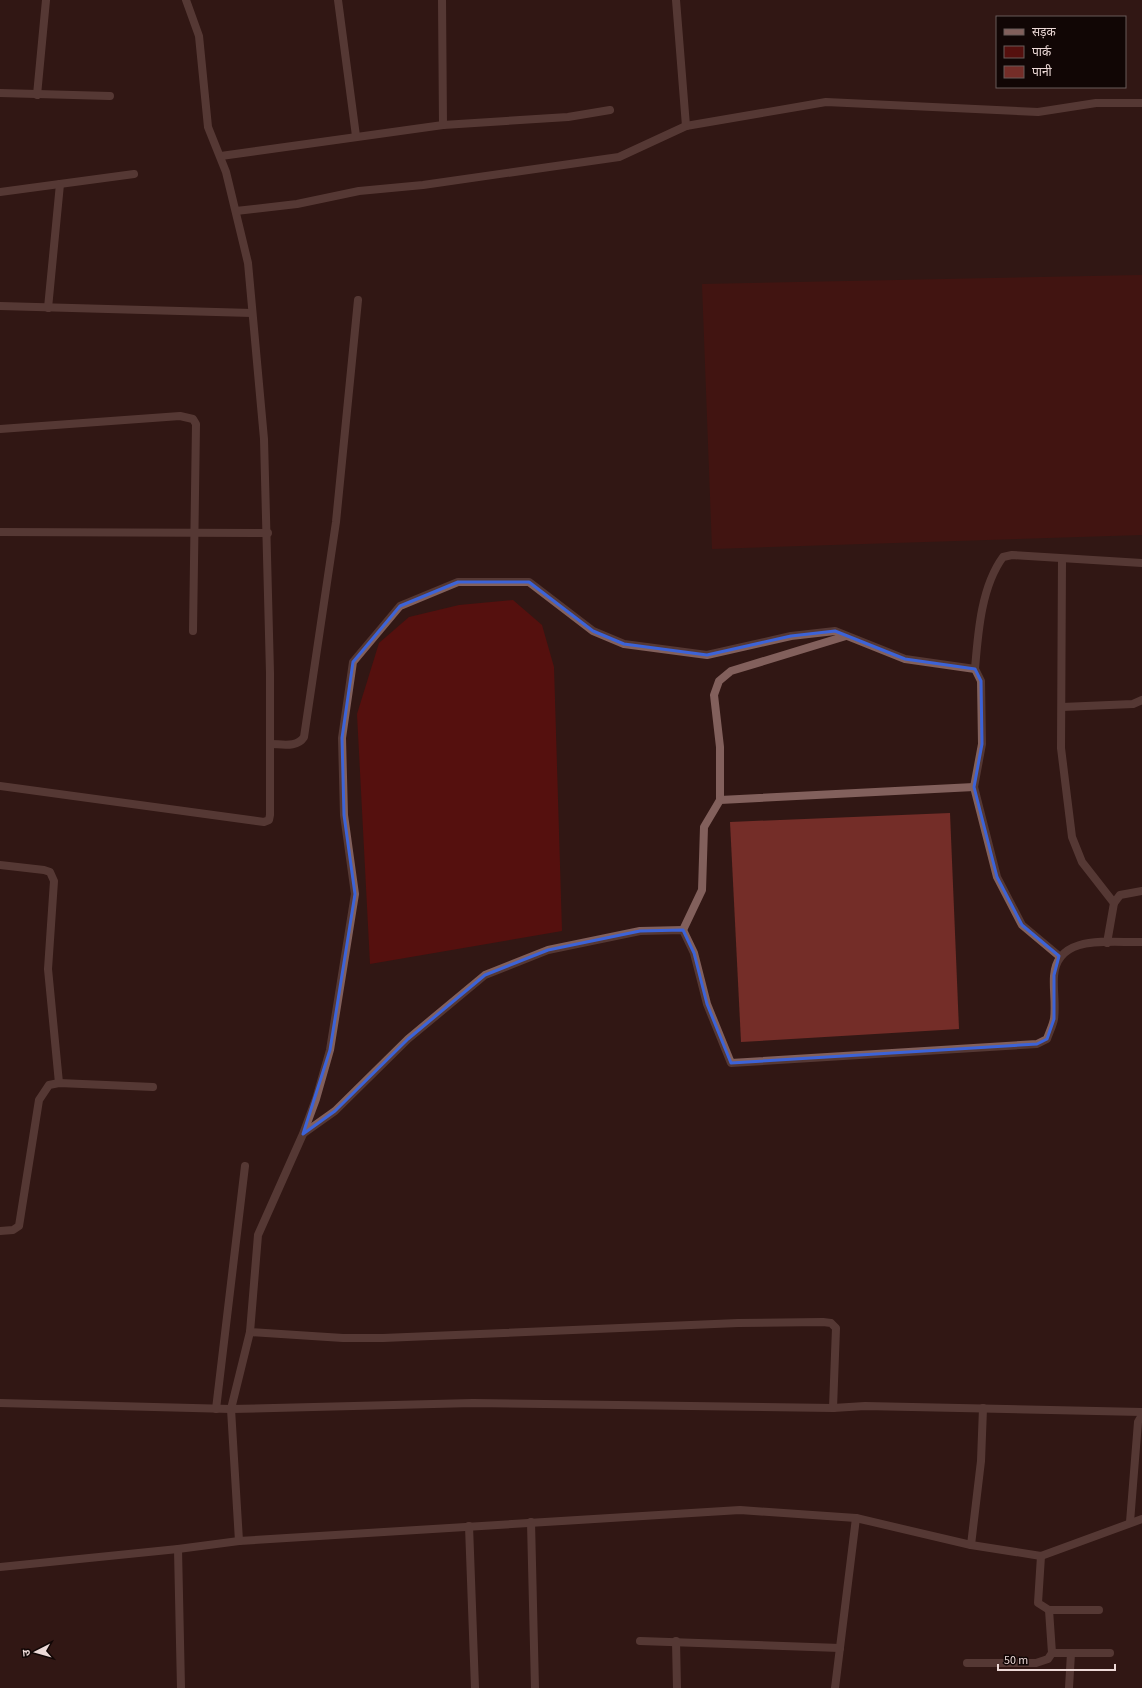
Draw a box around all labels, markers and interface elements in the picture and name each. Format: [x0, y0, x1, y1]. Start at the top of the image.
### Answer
legend [996, 16, 1126, 88]
text: सड़क [1032, 24, 1057, 41]
text: पार्क [1032, 44, 1052, 61]
text: पानी [1032, 64, 1053, 81]
north arrow [16, 1632, 56, 1672]
scale bar [998, 1646, 1115, 1672]
text: उ [19, 1648, 34, 1657]
text: 50 m [1004, 1652, 1028, 1669]

